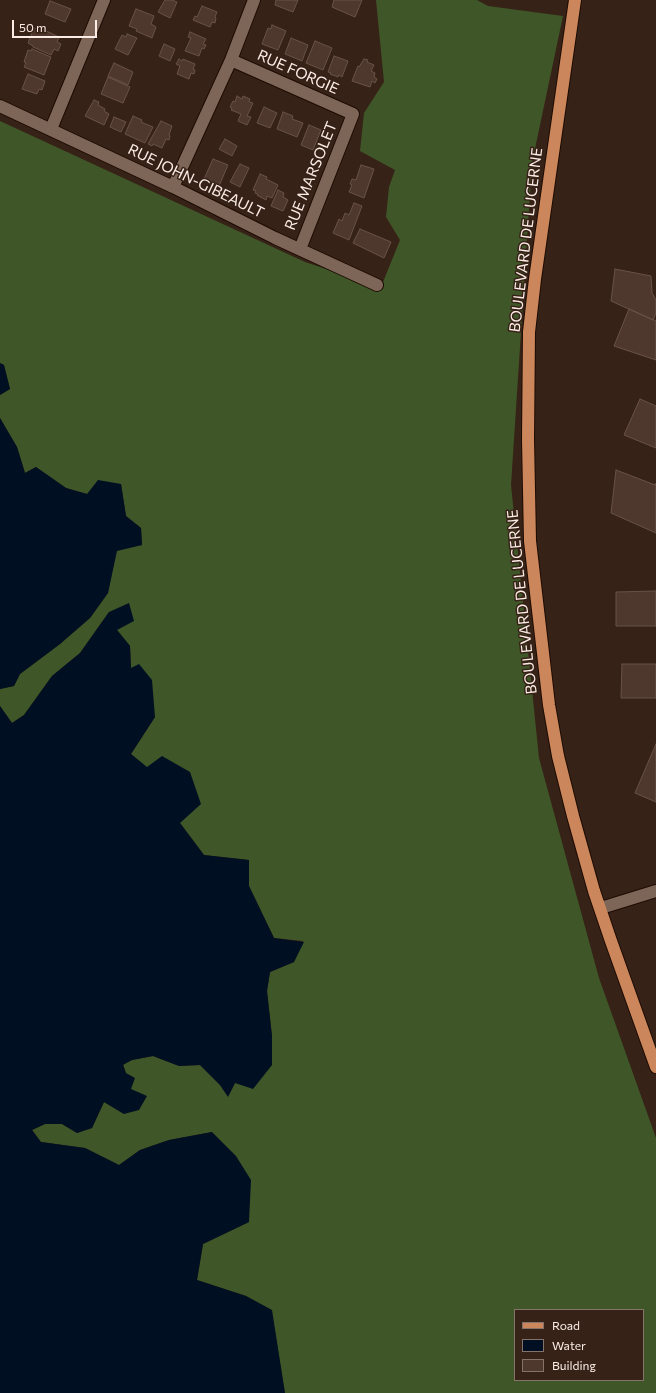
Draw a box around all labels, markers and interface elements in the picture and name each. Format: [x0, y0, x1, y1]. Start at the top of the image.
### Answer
scale bar [14, 12, 99, 38]
text: 50 m [19, 20, 47, 34]
street label: RUE FORGIE [254, 46, 342, 98]
street label: RUE MARSOLET [281, 119, 341, 233]
street label: RUE JOHN-GIBEAULT [125, 140, 267, 222]
street label: BOULEVARD DE LUCERNE [506, 147, 546, 333]
street label: BOULEVARD DE LUCERNE [503, 509, 541, 695]
legend [514, 1309, 644, 1381]
text: Road [552, 1318, 580, 1332]
text: Water [552, 1338, 586, 1352]
text: Building [552, 1358, 596, 1372]

